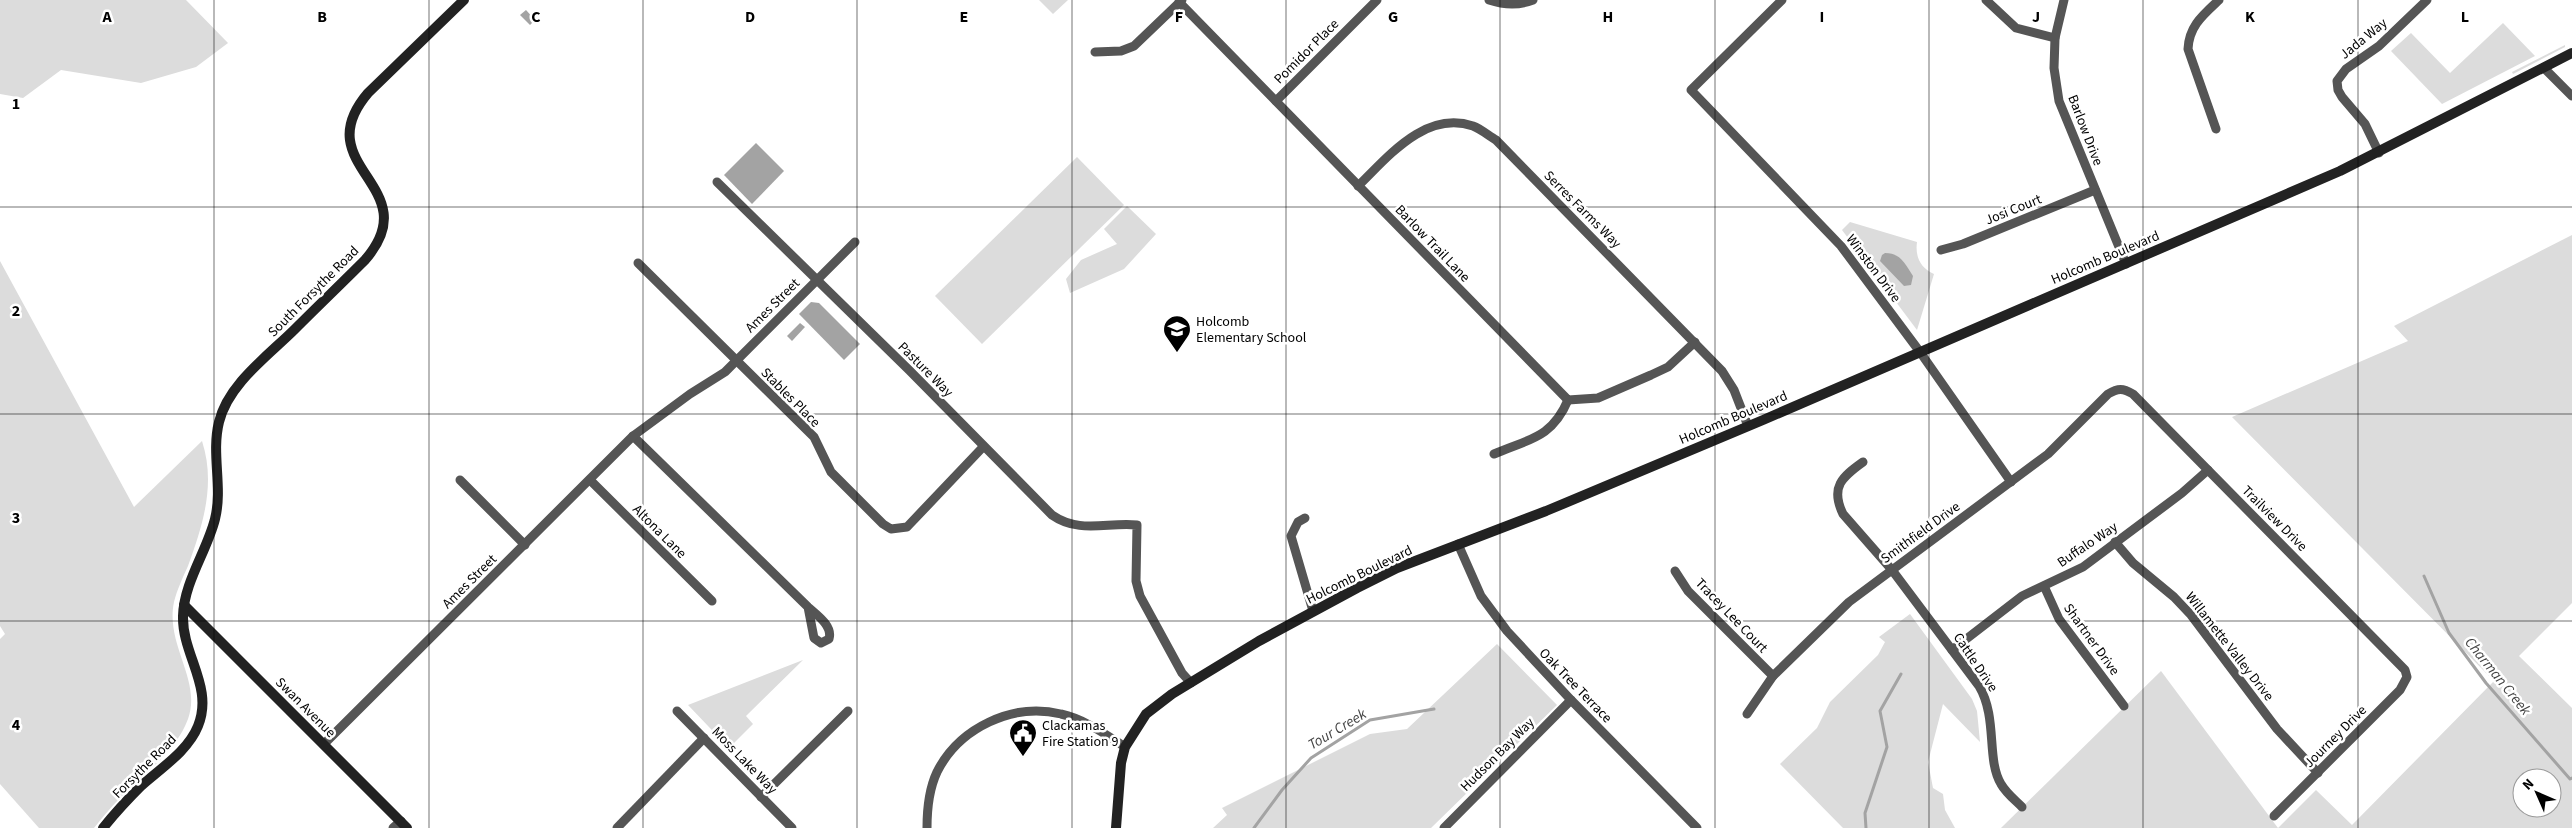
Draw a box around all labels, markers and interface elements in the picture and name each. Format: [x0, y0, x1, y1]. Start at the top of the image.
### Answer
text: A [101, 6, 112, 28]
text: B [317, 6, 327, 28]
text: C [531, 6, 541, 28]
text: D [745, 6, 755, 28]
text: E [960, 6, 968, 28]
text: F [1175, 6, 1183, 28]
text: G [1388, 6, 1398, 28]
text: H [1603, 6, 1613, 28]
text: I [1820, 6, 1824, 28]
text: J [2032, 6, 2040, 28]
text: K [2245, 6, 2255, 28]
text: L [2461, 6, 2469, 28]
street label: Jada Way [2336, 13, 2392, 64]
street label: Pomidor Place [1270, 15, 1344, 89]
street label: Barlow Drive [2062, 92, 2108, 169]
text: 1 [12, 93, 20, 115]
street label: Serres Farms Way [1539, 166, 1626, 253]
street label: Josi Court [1982, 189, 2045, 230]
street label: Barlow Trail Lane [1390, 200, 1475, 287]
street label: Holcomb Boulevard [2048, 226, 2163, 290]
street label: Winston Drive [1841, 230, 1905, 307]
street label: South Forsythe Road [264, 242, 364, 342]
street label: Ames Street [741, 274, 805, 337]
text: 2 [12, 300, 20, 322]
place label: Holcomb Elementary School [1196, 312, 1307, 348]
school or university icon: Holcomb Elementary School [1162, 314, 1192, 353]
street label: Pasture Way [893, 337, 958, 402]
street label: Stables Place [756, 363, 825, 432]
street label: Holcomb Boulevard [1676, 386, 1791, 450]
street label: Trailview Drive [2237, 481, 2312, 556]
street label: Smithfield Drive [1877, 497, 1964, 568]
street label: Altona Lane [628, 500, 691, 563]
text: 3 [12, 507, 20, 529]
street label: Buffalo Way [2053, 517, 2122, 572]
street label: Holcomb Boulevard [1303, 540, 1416, 609]
street label: Ames Street [438, 550, 502, 613]
street label: Tracey Lee Court [1690, 574, 1772, 658]
street label: Willamette Valley Drive [2180, 588, 2278, 705]
street label: Shartner Drive [2058, 600, 2124, 680]
street label: Cattle Drive [1948, 629, 2002, 696]
water label: Charman Creek [2460, 633, 2536, 720]
street label: Oak Tree Terrace [1534, 644, 1616, 728]
street label: Swan Avenue [271, 673, 340, 742]
street label: Journey Drive [2300, 701, 2371, 772]
water label: Tour Creek [1304, 703, 1371, 755]
street label: Hudson Bay Way [1456, 713, 1540, 796]
text: 4 [12, 714, 21, 736]
place label: Clackamas Fire Station 9 [1042, 716, 1118, 752]
public building icon: Clackamas Fire Station 9 [1008, 718, 1038, 757]
street label: Moss Lake Way [707, 722, 782, 799]
street label: Forsythe Road [108, 730, 181, 803]
north arrow [2512, 768, 2562, 818]
text: N [2518, 774, 2539, 795]

